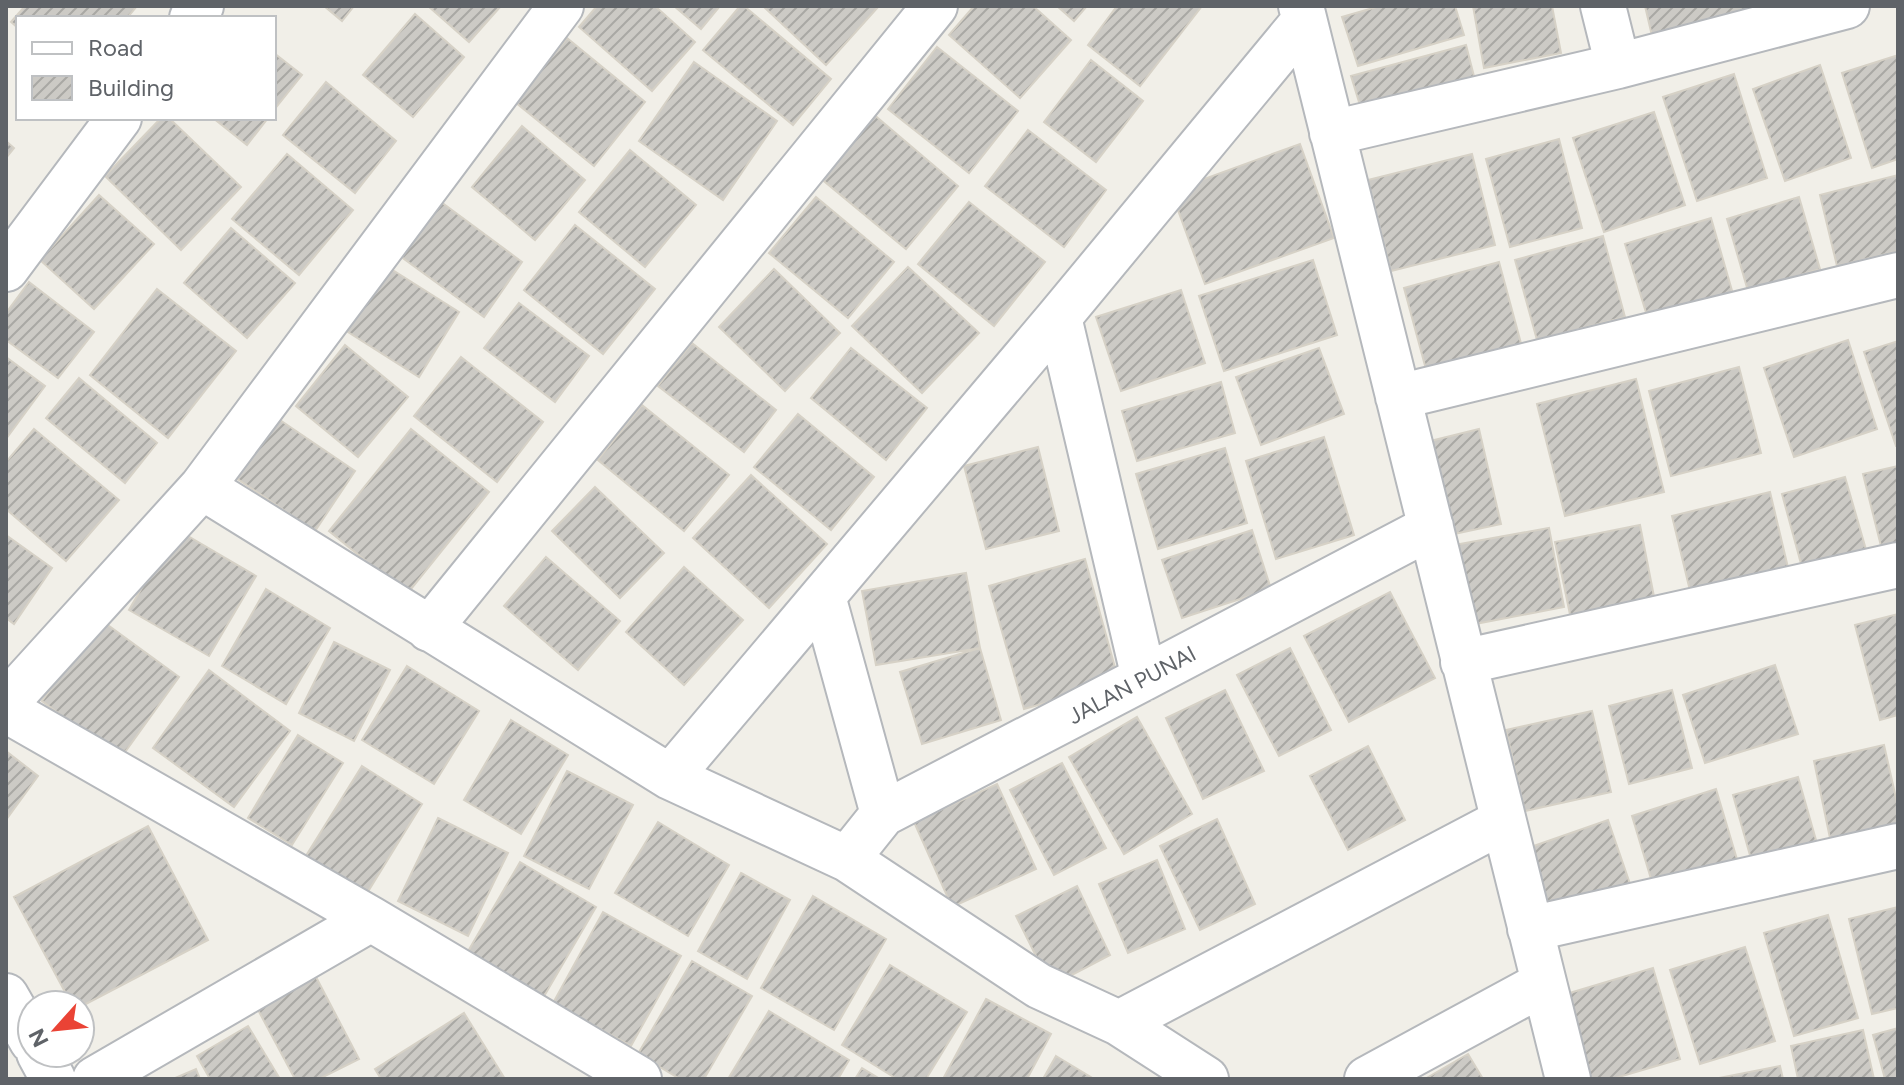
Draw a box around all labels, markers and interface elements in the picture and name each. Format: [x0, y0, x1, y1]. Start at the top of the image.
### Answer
legend [16, 16, 276, 120]
text: Road [88, 33, 143, 62]
text: Building [88, 73, 174, 102]
street label: JALAN PUNAI [1063, 640, 1201, 730]
north arrow [16, 989, 96, 1069]
text: N [23, 1024, 55, 1052]

